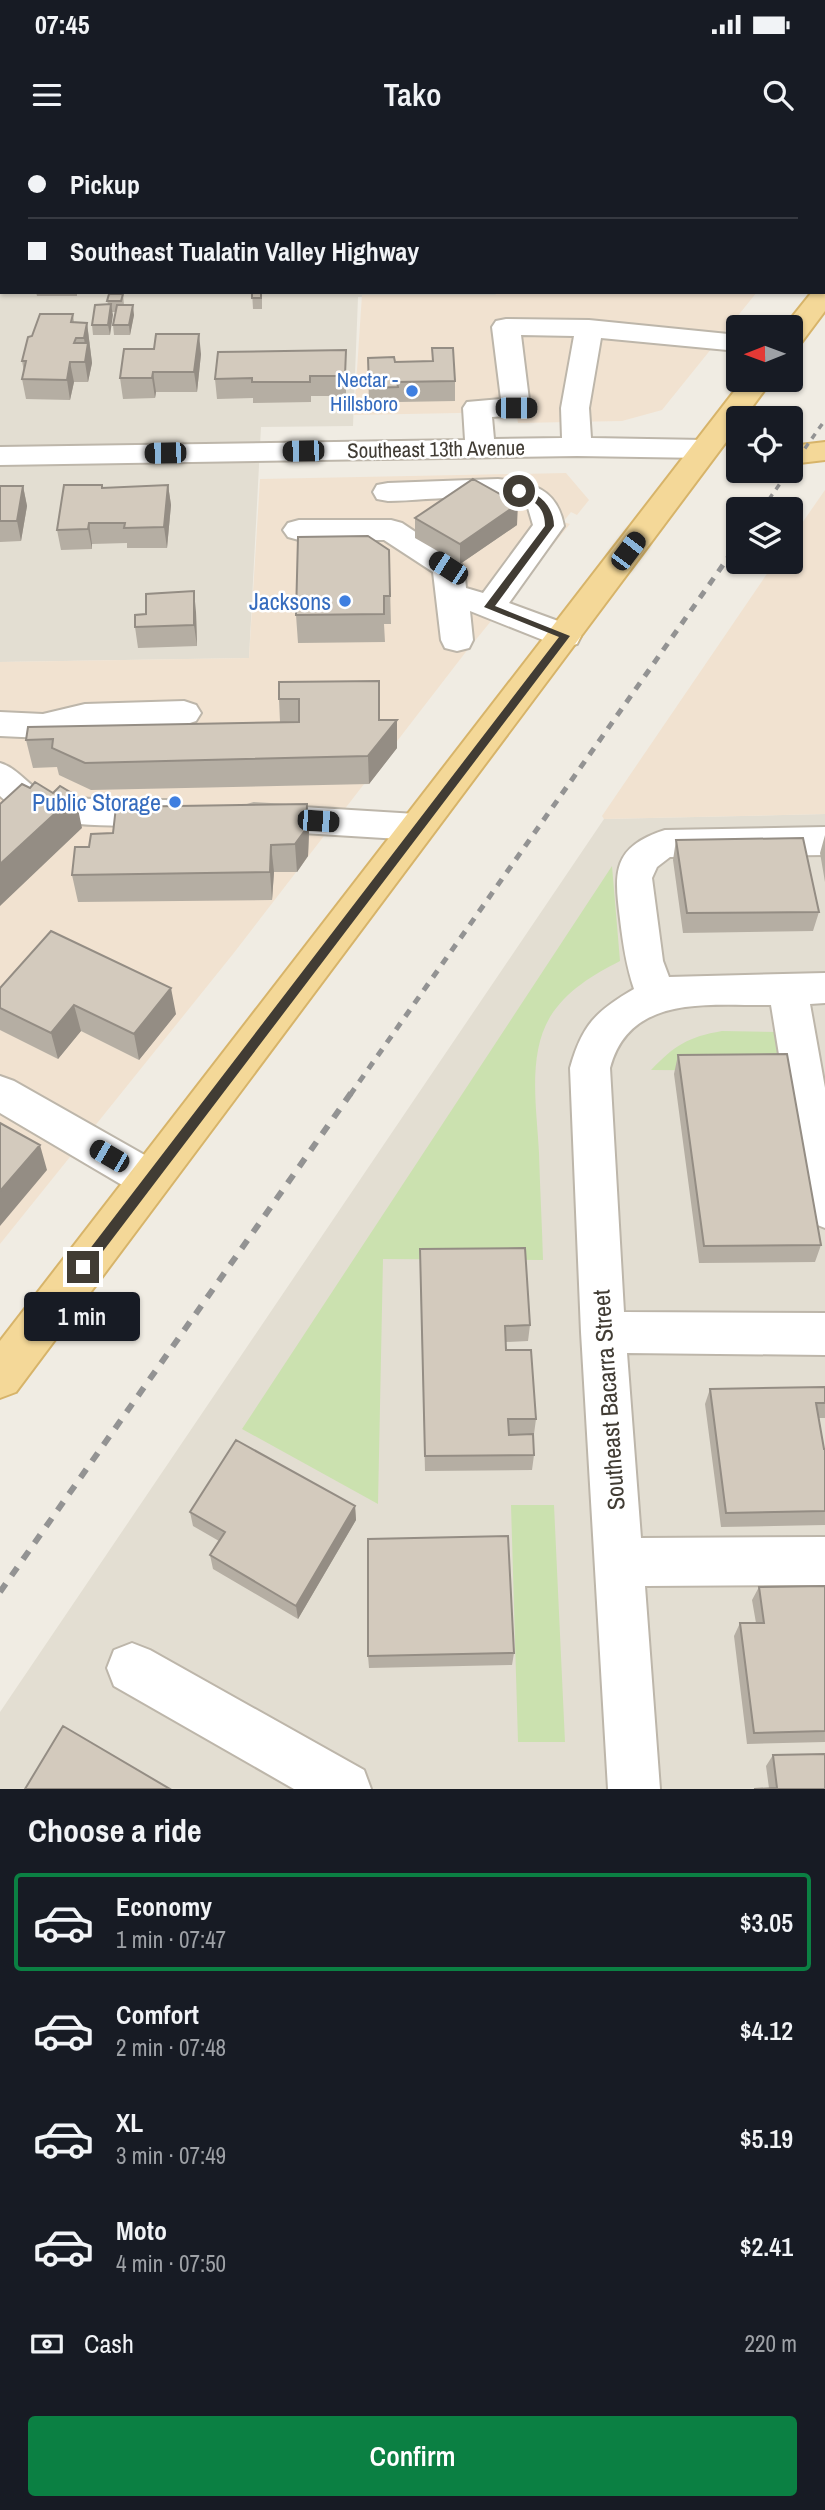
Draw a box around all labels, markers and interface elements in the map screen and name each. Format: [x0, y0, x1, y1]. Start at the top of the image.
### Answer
text: 07:45 [35, 7, 90, 42]
text: Tako [383, 73, 442, 116]
icon: menu [28, 76, 66, 114]
icon: search [759, 76, 797, 114]
text: Pickup [70, 167, 140, 202]
text: Southeast Tualatin Valley Highway [70, 234, 419, 269]
north arrow [726, 315, 803, 392]
map controls [726, 315, 803, 574]
place label: Nectar - Hillsboro [330, 365, 398, 418]
marker: Nectar - Hillsboro [404, 383, 420, 399]
car [496, 398, 538, 419]
button: locate [726, 406, 803, 483]
street label: Southeast 13th Avenue [347, 433, 525, 465]
car [282, 440, 325, 462]
car [144, 442, 187, 464]
route start [503, 475, 535, 507]
button: layers [726, 497, 803, 574]
car [607, 528, 650, 574]
car [425, 548, 472, 588]
place label: Jacksons [249, 585, 331, 617]
marker: Jacksons [337, 593, 353, 609]
place label: Public Storage [32, 786, 161, 818]
marker: Public Storage [167, 794, 183, 810]
car [297, 809, 340, 833]
car [86, 1136, 133, 1176]
route end [67, 1251, 99, 1283]
street label: Southeast Bacarra Street [584, 1288, 632, 1511]
callout: 1 min [25, 1292, 141, 1340]
text: 1 min [58, 1301, 106, 1332]
text: Choose a ride [28, 1809, 202, 1852]
text: Economy [116, 1889, 212, 1924]
icon: car [32, 1891, 95, 1954]
text: $3.05 [740, 1905, 793, 1940]
text: 1 min · 07:47 [116, 1924, 226, 1955]
text: Comfort [116, 1997, 199, 2032]
icon: car [32, 1999, 95, 2062]
text: $4.12 [740, 2013, 793, 2048]
text: 2 min · 07:48 [116, 2032, 226, 2063]
text: XL [116, 2105, 143, 2140]
icon: car [32, 2107, 95, 2170]
text: $5.19 [740, 2121, 793, 2156]
text: 3 min · 07:49 [116, 2140, 226, 2171]
text: Moto [116, 2213, 167, 2248]
icon: car [32, 2215, 95, 2278]
text: $2.41 [740, 2229, 793, 2264]
text: 4 min · 07:50 [116, 2248, 226, 2279]
icon: cash [28, 2325, 66, 2363]
text: Cash [84, 2326, 134, 2361]
text: 220 m [745, 2328, 797, 2359]
button: Confirm [28, 2416, 797, 2496]

